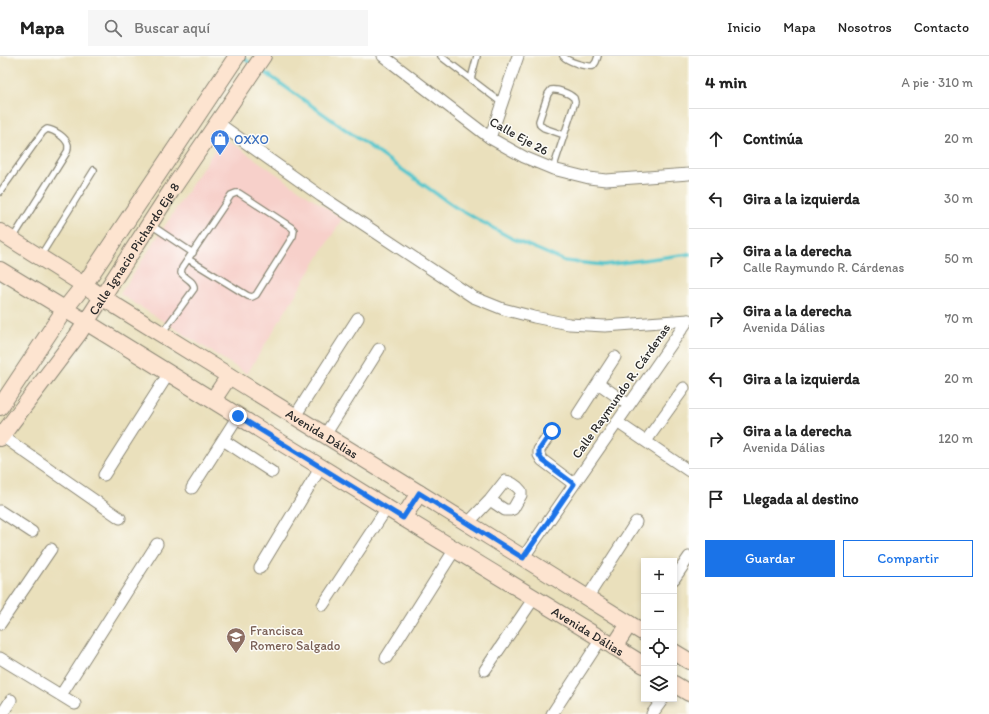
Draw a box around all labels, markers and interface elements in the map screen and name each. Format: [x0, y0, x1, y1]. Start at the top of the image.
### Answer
search box [88, 10, 368, 46]
text: Mapa [20, 16, 64, 39]
icon: search [102, 17, 124, 39]
text: Buscar aquí [134, 19, 210, 37]
text: Inicio [727, 19, 761, 36]
text: Mapa [783, 19, 816, 36]
text: Nosotros [838, 19, 892, 36]
text: Contacto [914, 19, 969, 36]
text: 4 min [705, 72, 747, 92]
text: A pie · 310 m [901, 75, 973, 90]
street label: Calle Eje 26 [487, 114, 551, 158]
shop icon: OXXO [209, 128, 231, 156]
icon: ahead [705, 128, 727, 150]
text: Continúa [743, 130, 803, 148]
text: 20 m [944, 131, 973, 146]
place label: OXXO [234, 132, 269, 147]
street label: Calle Ignacio Pichardo Eje 8 [85, 179, 182, 318]
icon: left [705, 188, 727, 210]
text: Gira a la izquierda [743, 190, 860, 208]
text: 30 m [944, 191, 973, 206]
text: Gira a la derecha [743, 242, 852, 260]
icon: right [705, 248, 727, 270]
text: 50 m [944, 251, 973, 266]
text: Calle Raymundo R. Cárdenas [743, 260, 904, 275]
text: Gira a la derecha [743, 302, 852, 320]
icon: right [705, 308, 727, 330]
text: 70 m [945, 311, 973, 326]
text: Avenida Dálias [743, 320, 825, 335]
street label: Calle Raymundo R. Cárdenas [569, 321, 673, 461]
icon: left [705, 368, 727, 390]
text: Gira a la izquierda [743, 370, 860, 388]
text: 20 m [944, 371, 973, 386]
street label: Avenida Dálias [283, 405, 361, 461]
route end [229, 407, 247, 425]
route start [543, 422, 561, 440]
text: Gira a la derecha [743, 422, 852, 440]
icon: right [705, 428, 727, 450]
text: 120 m [938, 431, 973, 446]
text: Avenida Dálias [743, 440, 825, 455]
icon: arrive [705, 488, 727, 510]
text: Llegada al destino [743, 490, 859, 508]
button: Guardar [705, 540, 835, 577]
button: Compartir [843, 540, 973, 577]
map controls [641, 558, 677, 702]
button: + [641, 558, 677, 594]
button: − [641, 594, 677, 630]
street label: Avenida Dálias [549, 603, 627, 659]
place label: Francisca Romero Salgado [250, 623, 341, 653]
school or university icon: Francisca Romero Salgado [225, 626, 247, 654]
button: locate [641, 630, 677, 666]
button: layers [641, 666, 677, 702]

